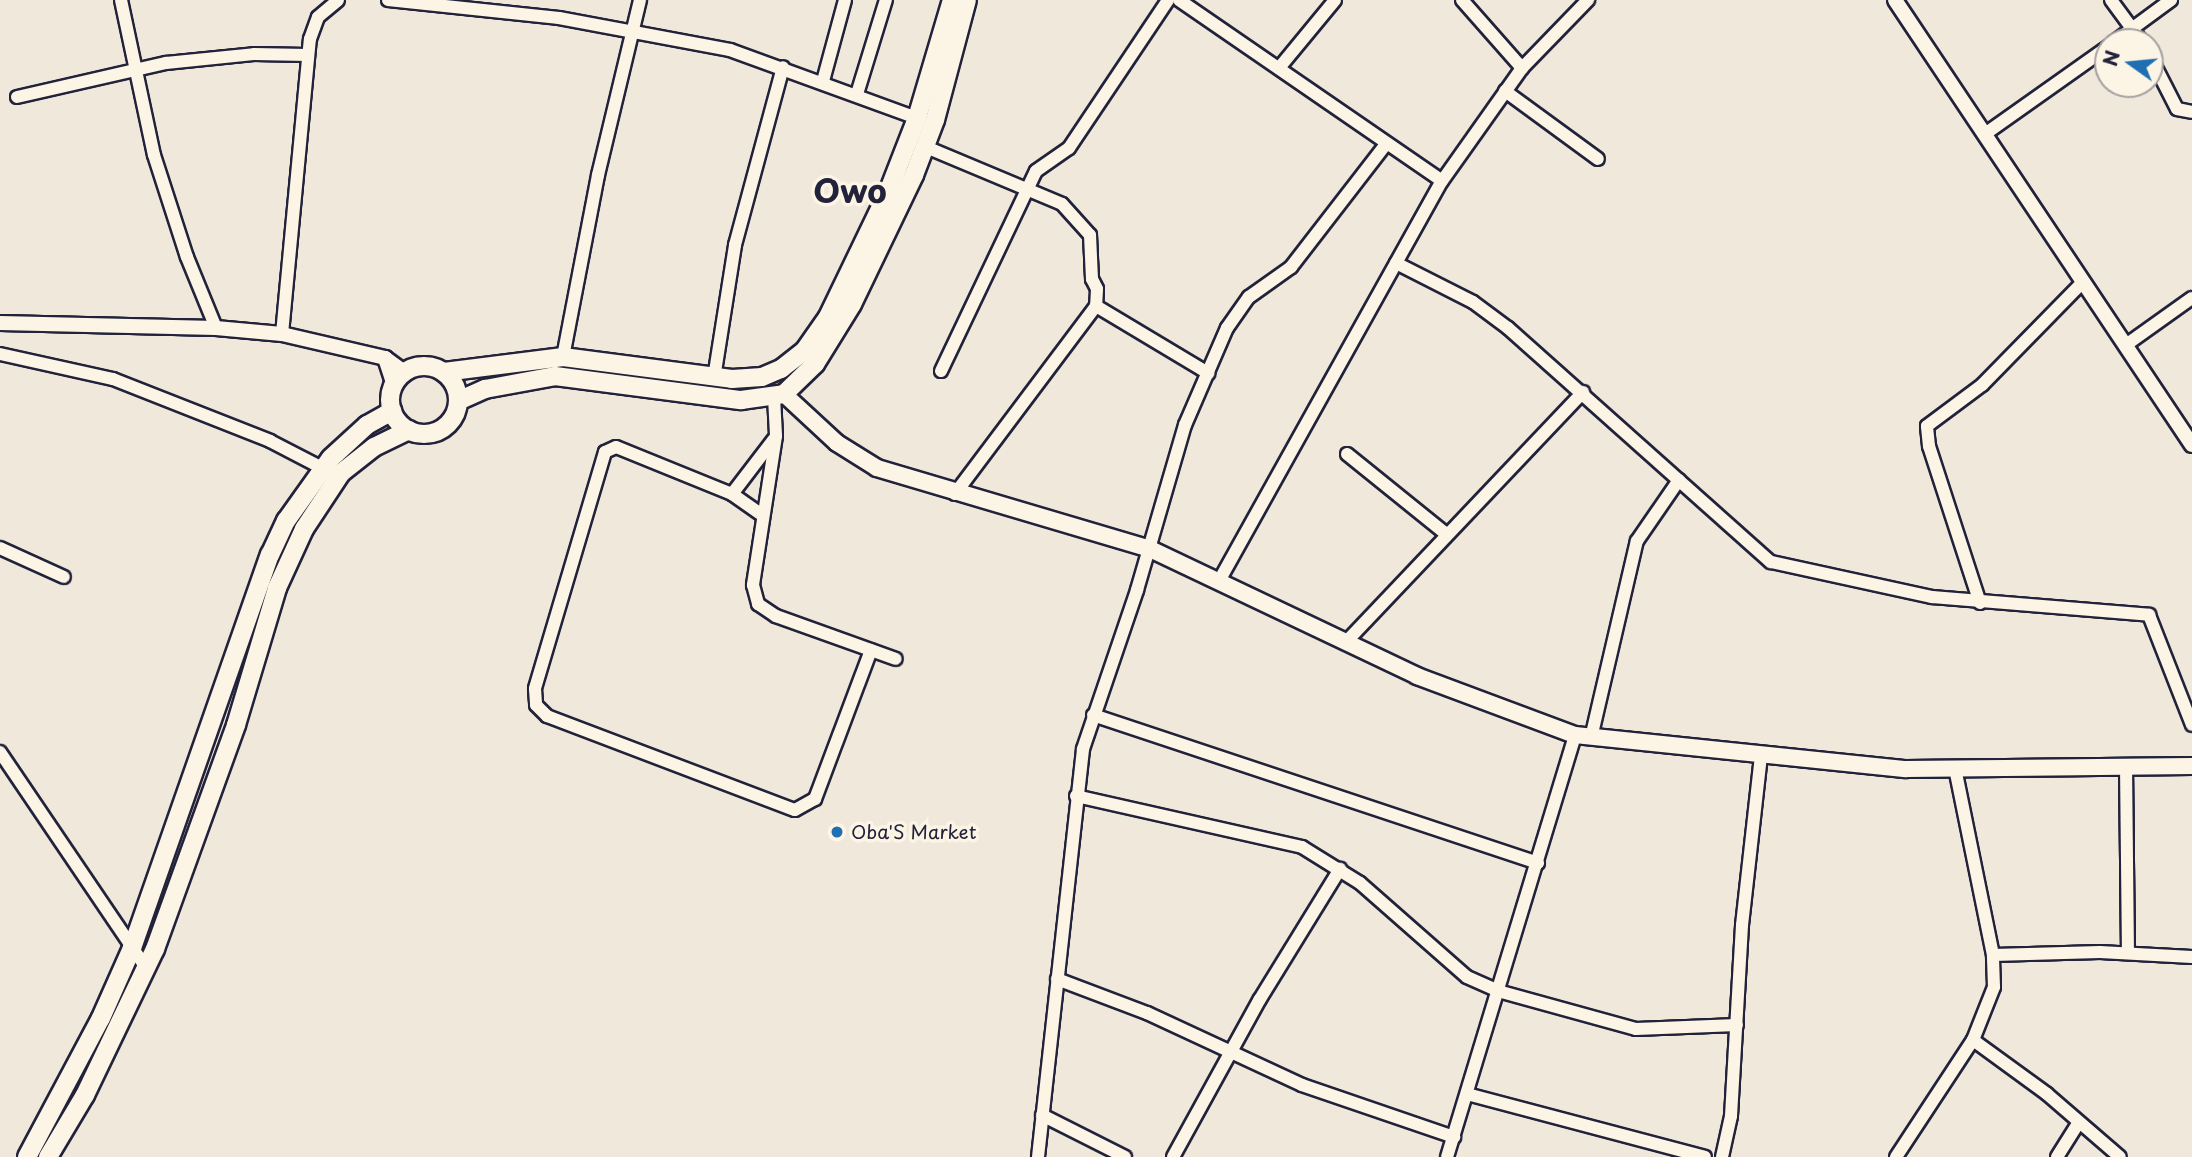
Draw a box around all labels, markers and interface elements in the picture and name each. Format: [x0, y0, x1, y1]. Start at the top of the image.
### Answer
north arrow [2094, 28, 2164, 98]
text: N [2095, 47, 2126, 69]
district label: Owo [813, 170, 887, 210]
place label: Oba'S Market [851, 821, 978, 843]
marker: Oba'S Market [829, 824, 845, 840]

